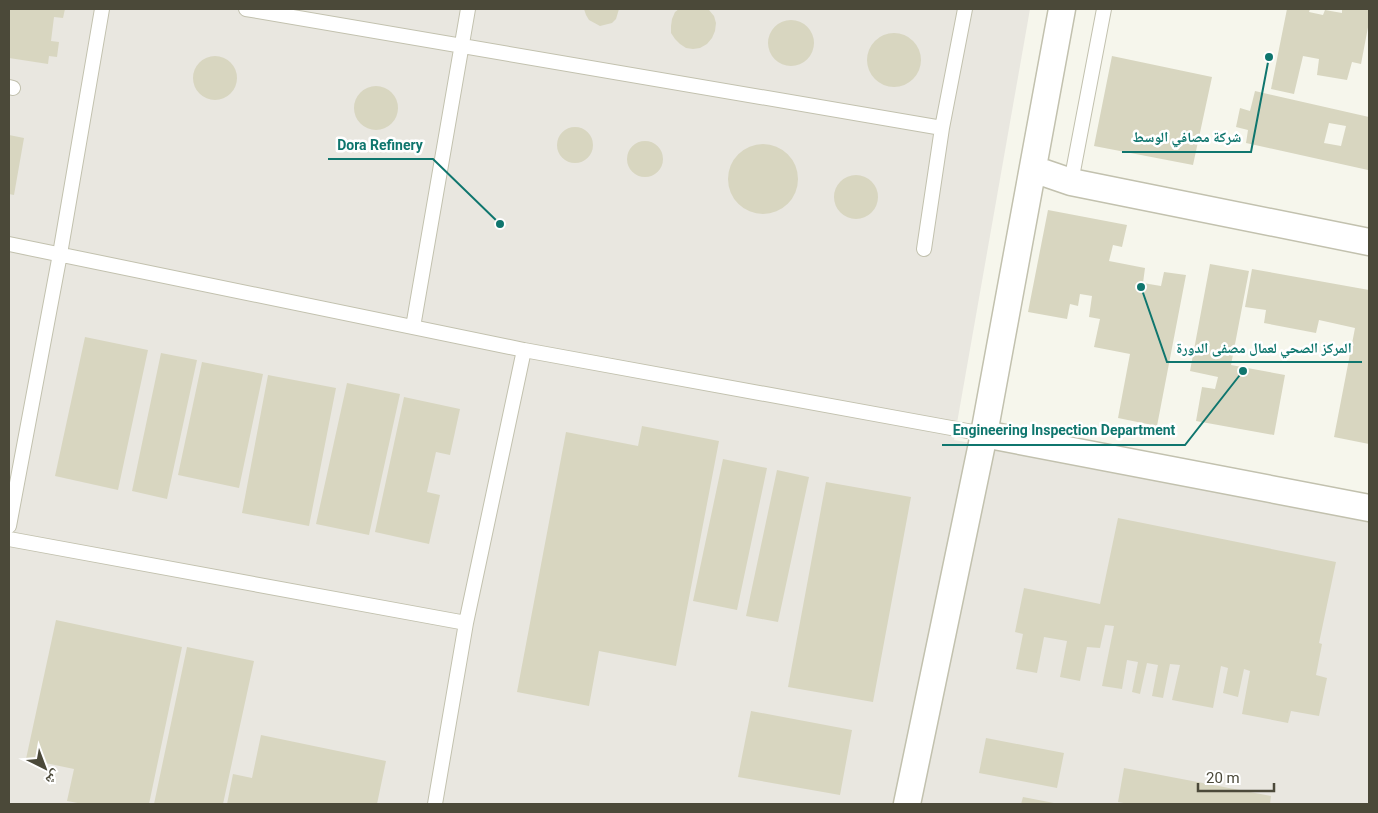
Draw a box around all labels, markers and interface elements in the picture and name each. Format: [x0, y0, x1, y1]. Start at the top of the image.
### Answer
callout: شركة مصافي الوسط [1122, 123, 1251, 152]
text: شركة مصافي الوسط [1133, 129, 1241, 148]
callout: Dora Refinery [328, 130, 433, 159]
text: Dora Refinery [337, 137, 424, 153]
callout: المركز الصحي لعمال مصفى الدورة [1167, 333, 1362, 362]
text: المركز الصحي لعمال مصفى الدورة [1176, 340, 1352, 359]
callout: Engineering Inspection Department [942, 416, 1185, 445]
text: Engineering Inspection Department [953, 422, 1176, 438]
north arrow [20, 743, 70, 793]
scale bar [1198, 760, 1274, 792]
text: ش [42, 766, 65, 789]
text: 20 m [1206, 769, 1240, 787]

